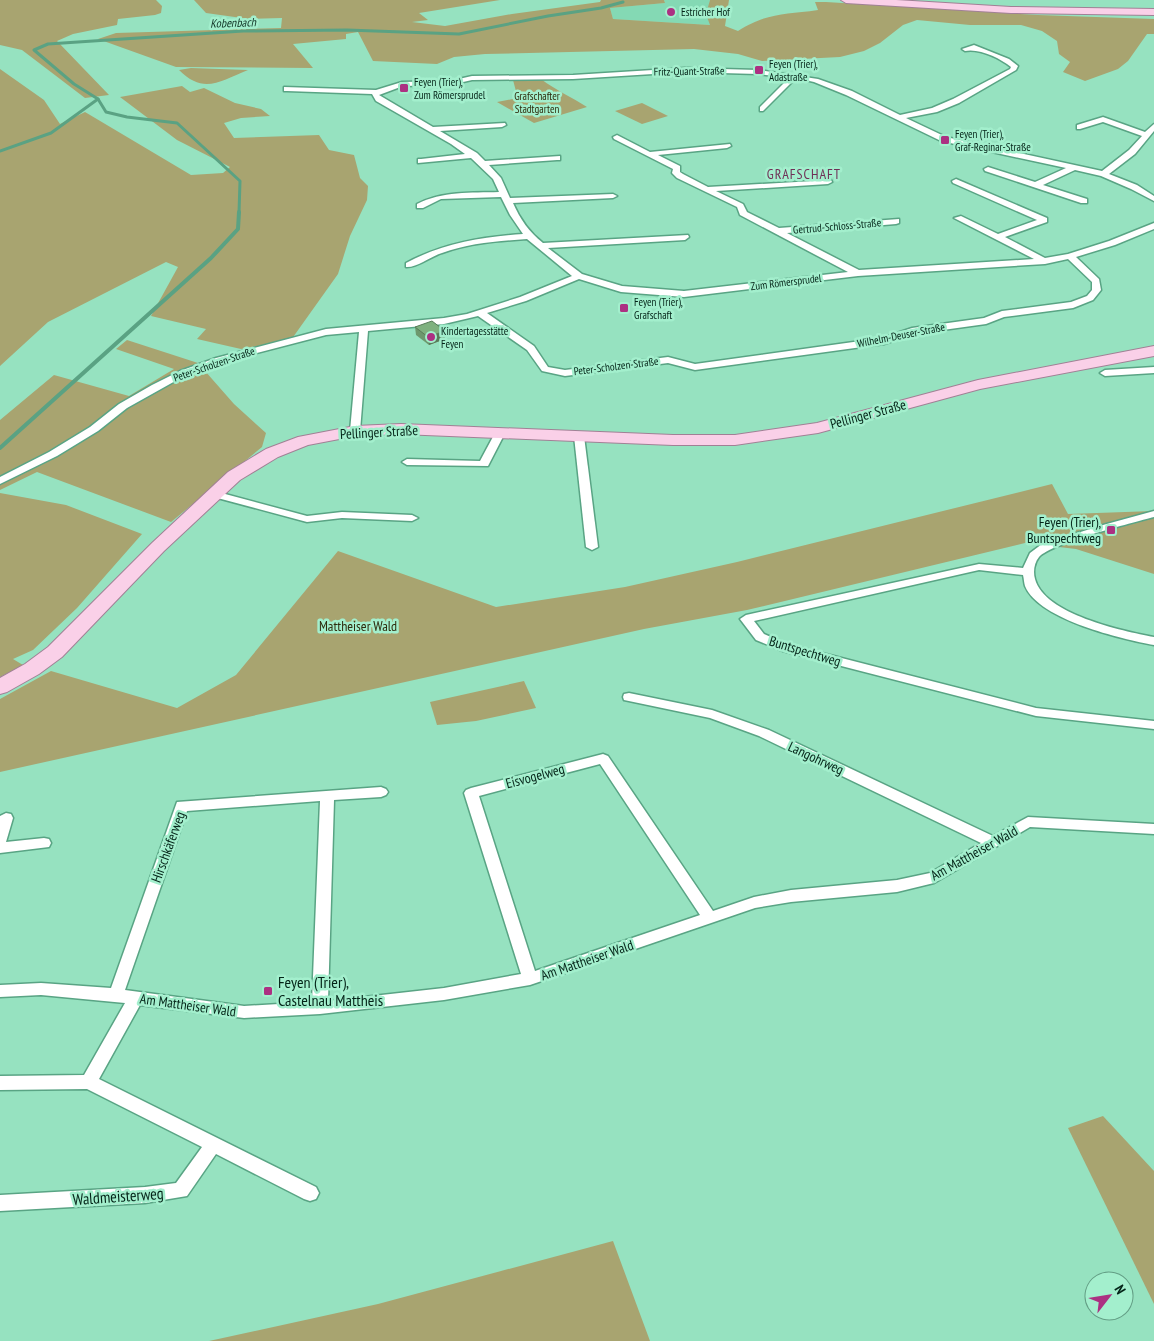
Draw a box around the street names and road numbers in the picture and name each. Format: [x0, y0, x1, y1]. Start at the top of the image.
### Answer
street label: Fritz-Quant-Straße [653, 63, 725, 79]
street label: Gertrud-Schloss-Straße [792, 215, 882, 237]
street label: Zum Römersprudel [750, 271, 823, 293]
street label: Wilhelm-Deuser-Straße [856, 320, 947, 350]
street label: Peter-Scholzen-Straße [171, 343, 257, 384]
street label: Peter-Scholzen-Straße [573, 354, 660, 378]
street label: Pellinger Straße [828, 395, 908, 433]
street label: Pellinger Straße [340, 421, 419, 443]
street label: Buntspechtweg [767, 632, 843, 670]
street label: Langohrweg [785, 737, 847, 779]
street label: Eisvogelweg [504, 760, 566, 792]
street label: Hirschkäferweg [147, 809, 189, 885]
street label: Am Mattheiser Wald [927, 822, 1021, 884]
street label: Am Mattheiser Wald [538, 936, 636, 984]
street label: Am Mattheiser Wald [139, 989, 237, 1021]
street label: Waldmeisterweg [72, 1183, 164, 1209]

